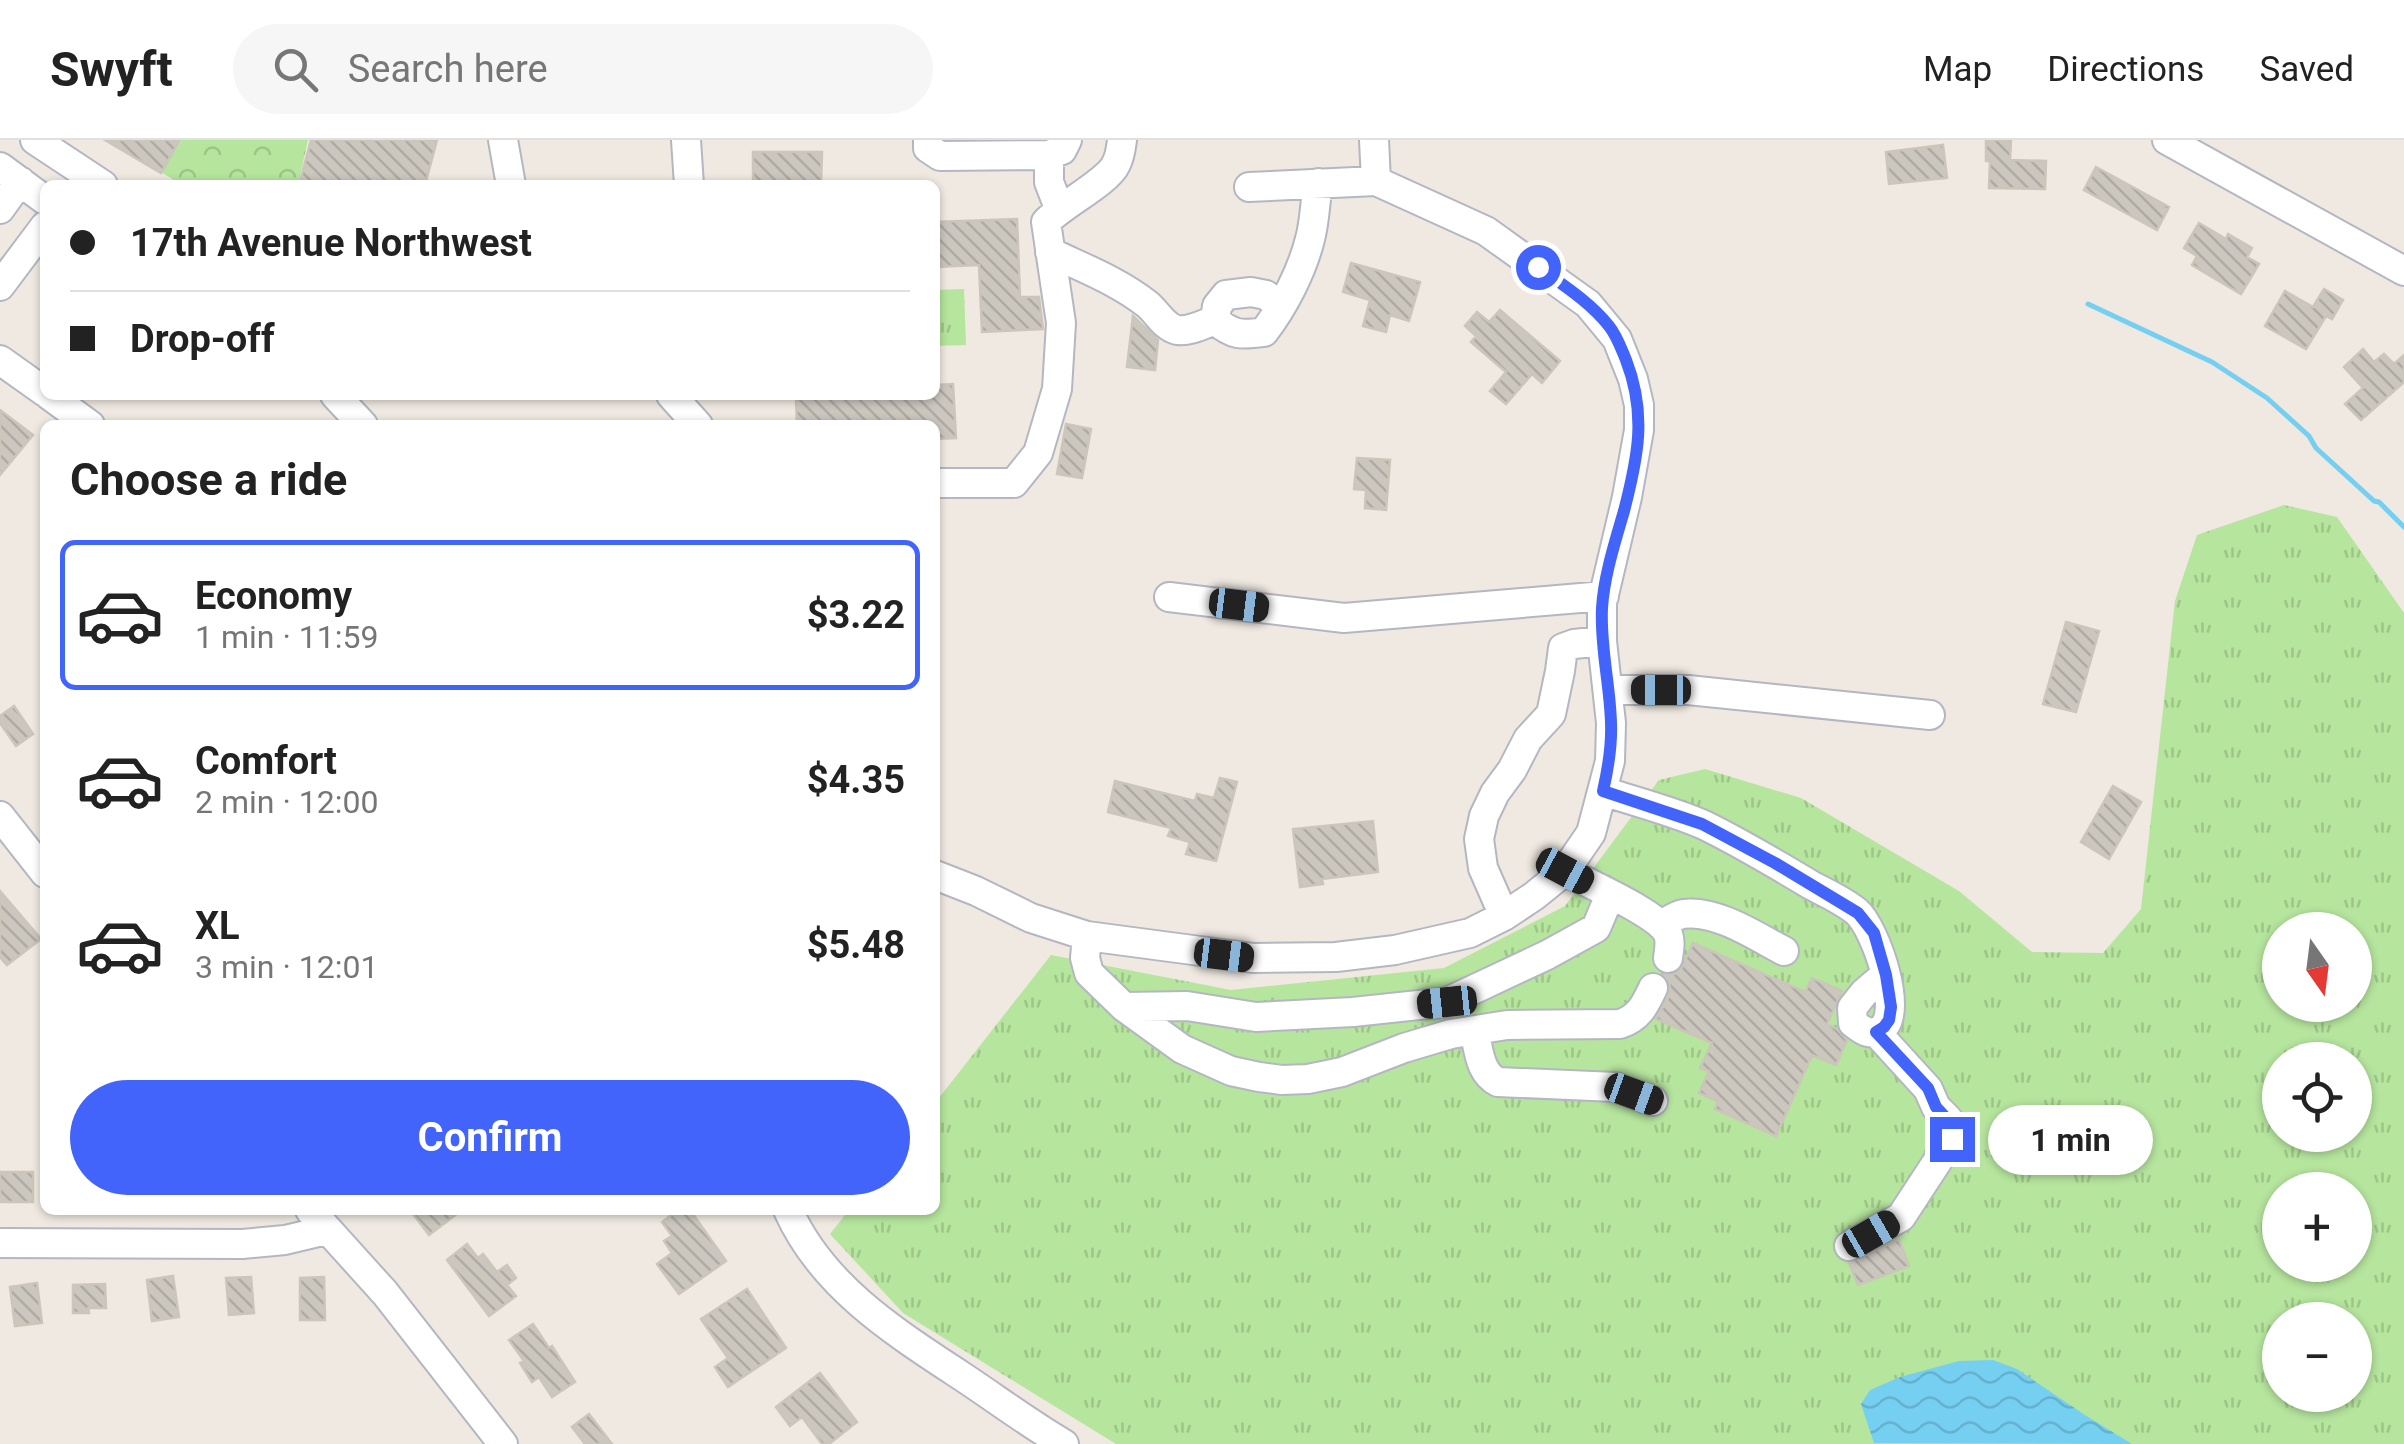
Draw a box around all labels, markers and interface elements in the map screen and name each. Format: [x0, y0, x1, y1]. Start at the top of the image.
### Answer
search box [233, 24, 933, 114]
text: Swyft [50, 41, 173, 98]
icon: search [268, 42, 323, 97]
text: Search here [348, 47, 548, 91]
text: Map [1923, 49, 1992, 90]
text: Directions [2047, 49, 2204, 90]
text: Saved [2259, 49, 2354, 90]
text: 17th Avenue Northwest [130, 221, 532, 265]
route start [1516, 245, 1561, 290]
text: Drop-off [130, 317, 275, 361]
text: Choose a ride [70, 453, 347, 506]
icon: car [75, 570, 165, 660]
text: Economy [195, 574, 352, 618]
car [1207, 586, 1271, 624]
text: $3.22 [807, 593, 905, 637]
text: 1 min · 11:59 [195, 618, 378, 656]
car [1631, 675, 1691, 705]
icon: car [75, 735, 165, 825]
text: Comfort [195, 739, 337, 783]
text: $4.35 [807, 758, 905, 802]
text: 2 min · 12:00 [195, 783, 378, 821]
car [1531, 844, 1599, 898]
icon: car [75, 900, 165, 990]
text: XL [195, 904, 240, 948]
north arrow [2262, 912, 2372, 1022]
map controls [2262, 912, 2372, 1412]
text: $5.48 [807, 923, 905, 967]
car [1192, 936, 1256, 974]
text: 3 min · 12:01 [195, 948, 378, 986]
car [1416, 984, 1478, 1020]
button: locate [2262, 1042, 2372, 1152]
car [1601, 1070, 1667, 1118]
button: Confirm [70, 1080, 910, 1195]
callout: 1 min [1987, 1104, 2152, 1174]
route end [1930, 1117, 1975, 1162]
text: 1 min [2030, 1121, 2111, 1159]
button: + [2262, 1172, 2372, 1282]
car [1838, 1206, 1904, 1262]
button: − [2262, 1302, 2372, 1412]

